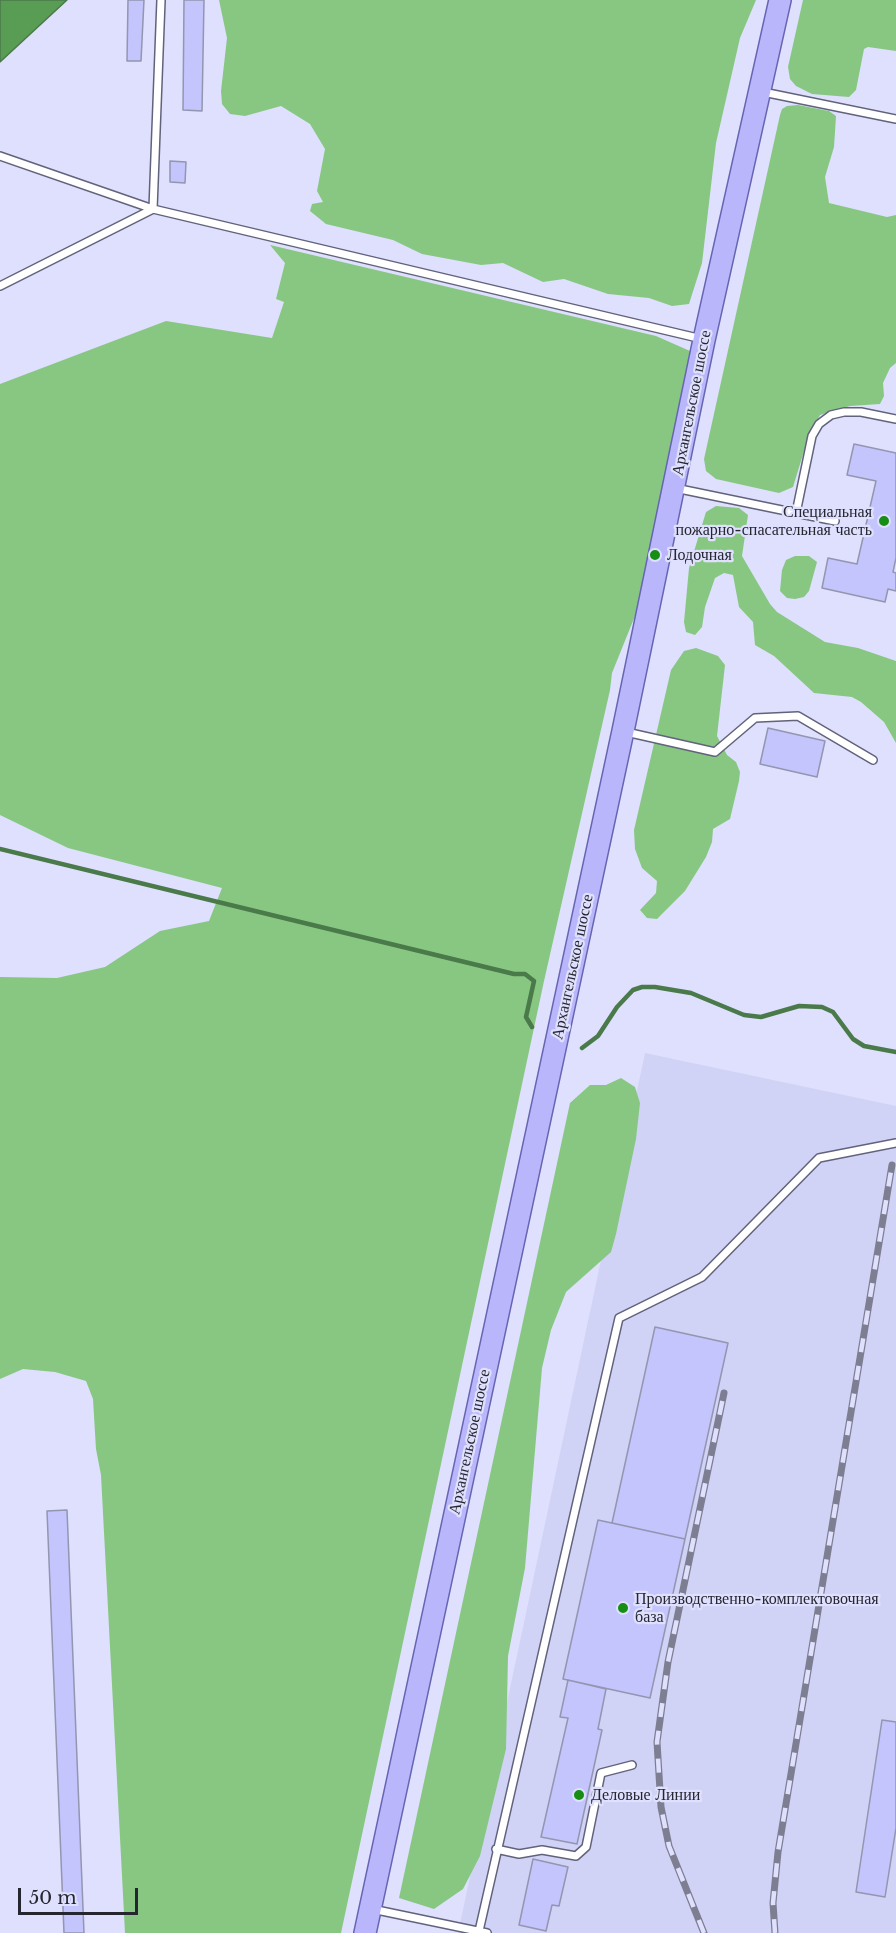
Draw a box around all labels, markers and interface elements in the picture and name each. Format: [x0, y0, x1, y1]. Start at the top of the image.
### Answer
street label: Архангельское шоссе [668, 329, 716, 477]
place label: Специальная пожарно-спасательная часть [675, 502, 872, 540]
marker: Специальная пожарно-спасательная часть [877, 514, 891, 528]
place label: Лодочная [667, 545, 732, 565]
marker: Лодочная [648, 548, 662, 562]
street label: Архангельское шоссе [548, 893, 598, 1041]
street label: Архангельское шоссе [445, 1368, 495, 1516]
place label: Производственно-комплектовочная база [635, 1589, 879, 1627]
marker: Производственно-комплектовочная база [616, 1601, 630, 1615]
place label: Деловые Линии [591, 1785, 700, 1805]
marker: Деловые Линии [572, 1788, 586, 1802]
scale bar [21, 1876, 141, 1914]
text: 50 m [29, 1887, 77, 1909]

